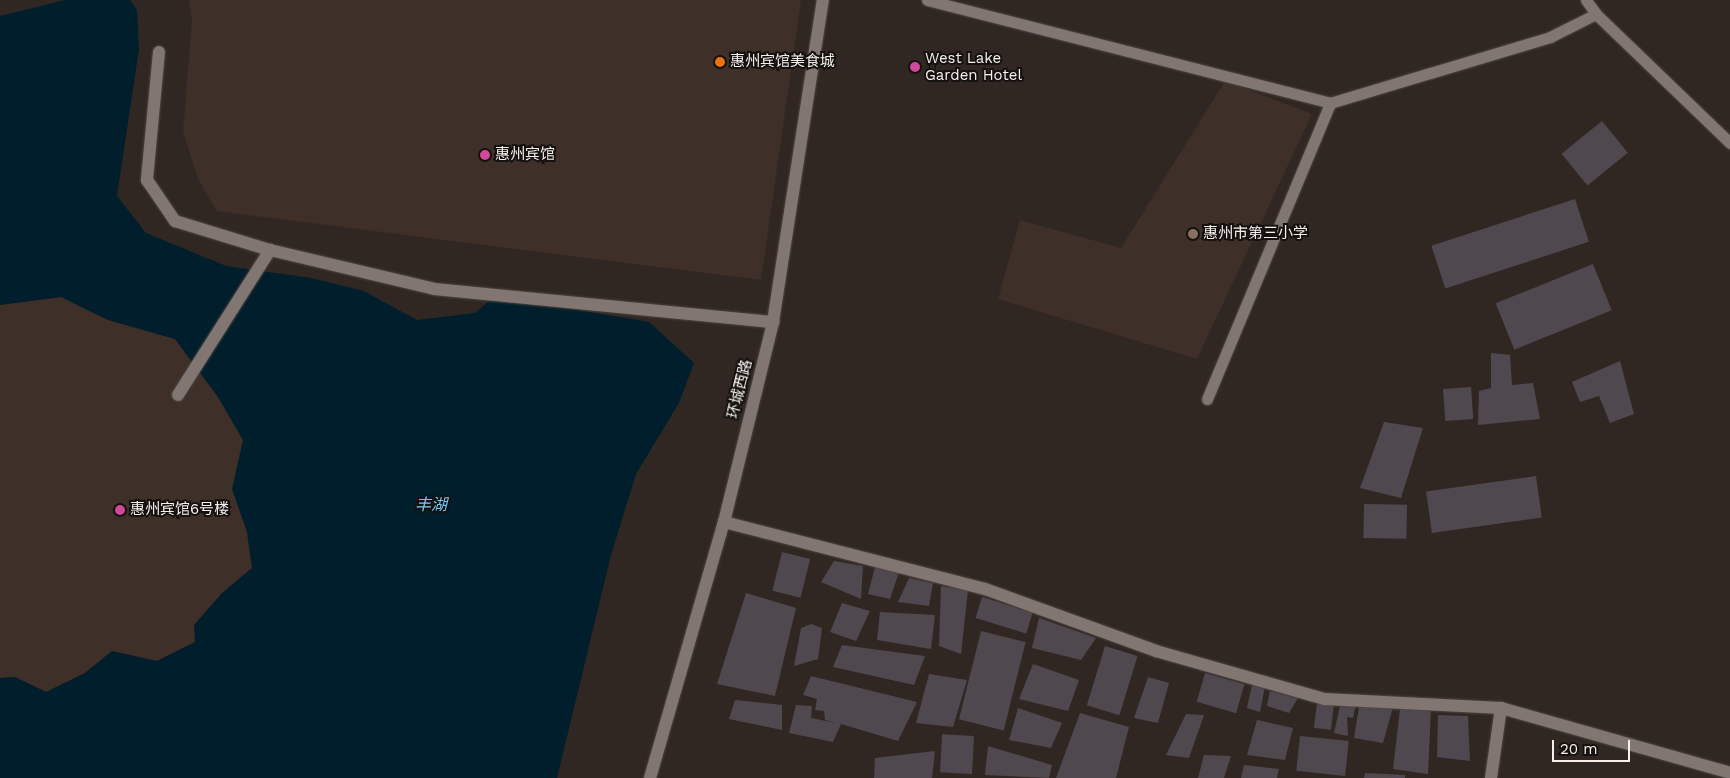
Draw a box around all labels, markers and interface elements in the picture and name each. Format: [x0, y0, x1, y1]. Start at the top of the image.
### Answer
place label: West Lake Garden Hotel [925, 49, 1022, 84]
place label: 惠州宾馆美食城 [730, 53, 835, 71]
marker: 惠州宾馆美食城 [714, 56, 726, 68]
marker: West Lake Garden Hotel [909, 61, 921, 73]
place label: 惠州宾馆 [495, 146, 555, 164]
marker: 惠州宾馆 [479, 149, 491, 161]
place label: 惠州市第三小学 [1203, 225, 1308, 243]
marker: 惠州市第三小学 [1187, 228, 1199, 240]
street label: 环城西路 [724, 358, 756, 420]
water label: 丰湖 [415, 495, 447, 515]
place label: 惠州宾馆6号楼 [130, 501, 229, 519]
marker: 惠州宾馆6号楼 [114, 504, 126, 516]
scale bar [1555, 730, 1632, 762]
text: 20 m [1560, 740, 1598, 758]

